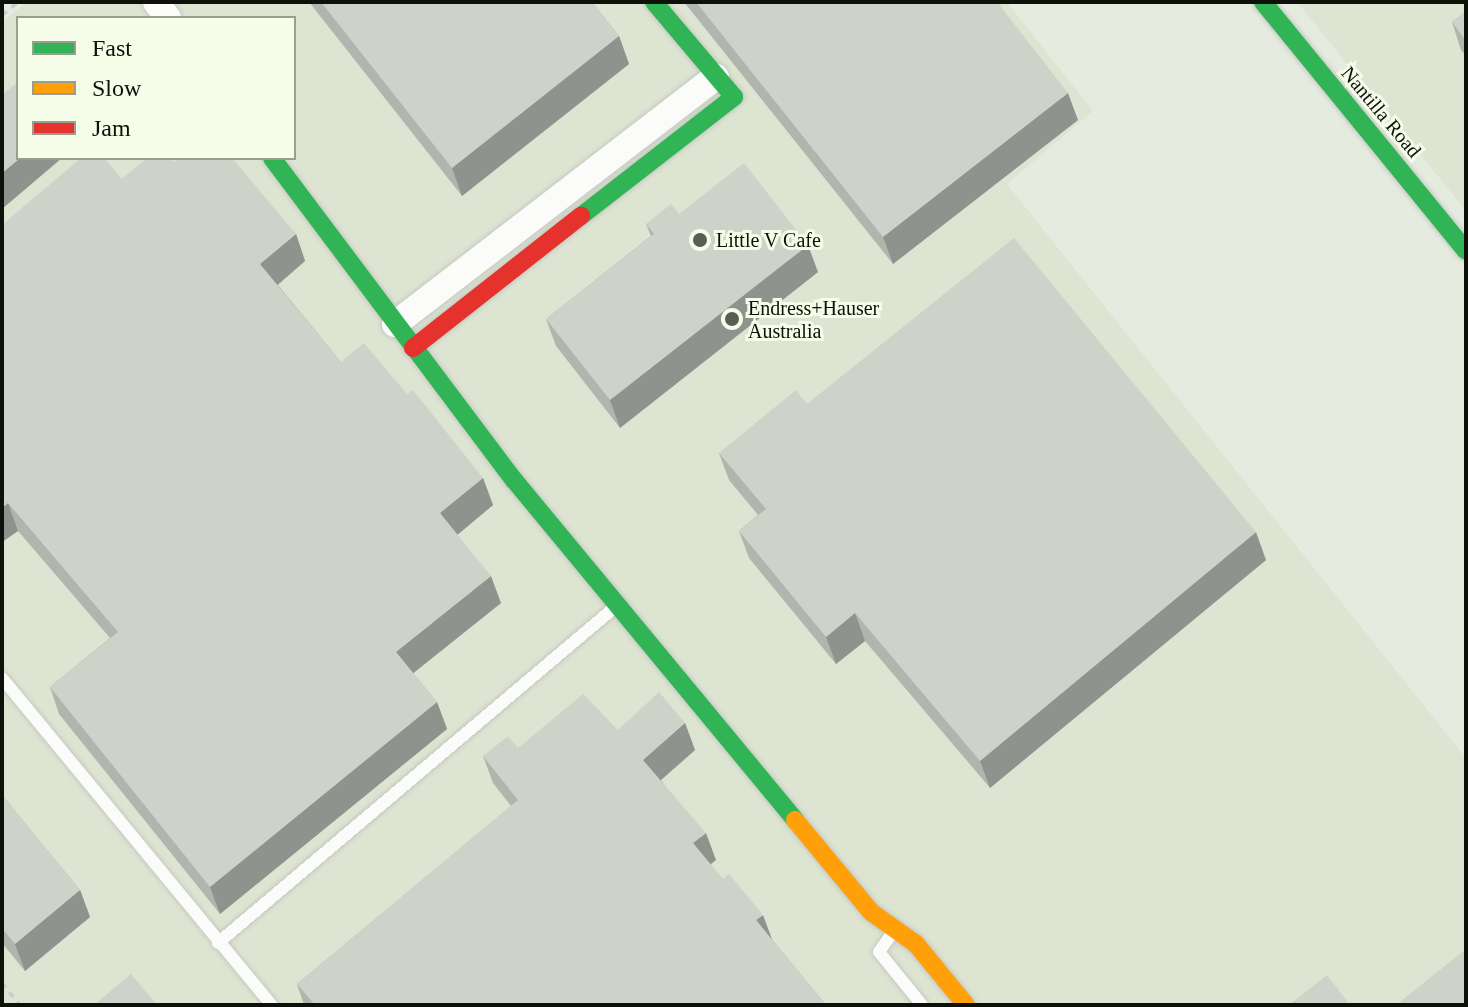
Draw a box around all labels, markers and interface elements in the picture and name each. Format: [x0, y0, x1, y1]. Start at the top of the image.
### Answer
legend [16, 16, 296, 160]
text: Fast [92, 35, 132, 61]
street label: Nantilla Road [1336, 62, 1426, 162]
text: Slow [92, 75, 141, 101]
text: Jam [92, 115, 131, 141]
place label: Little V Cafe [716, 228, 822, 252]
marker: Little V Cafe [691, 231, 709, 249]
place label: Endress+Hauser Australia [748, 296, 879, 343]
marker: Endress+Hauser Australia [723, 310, 741, 328]

